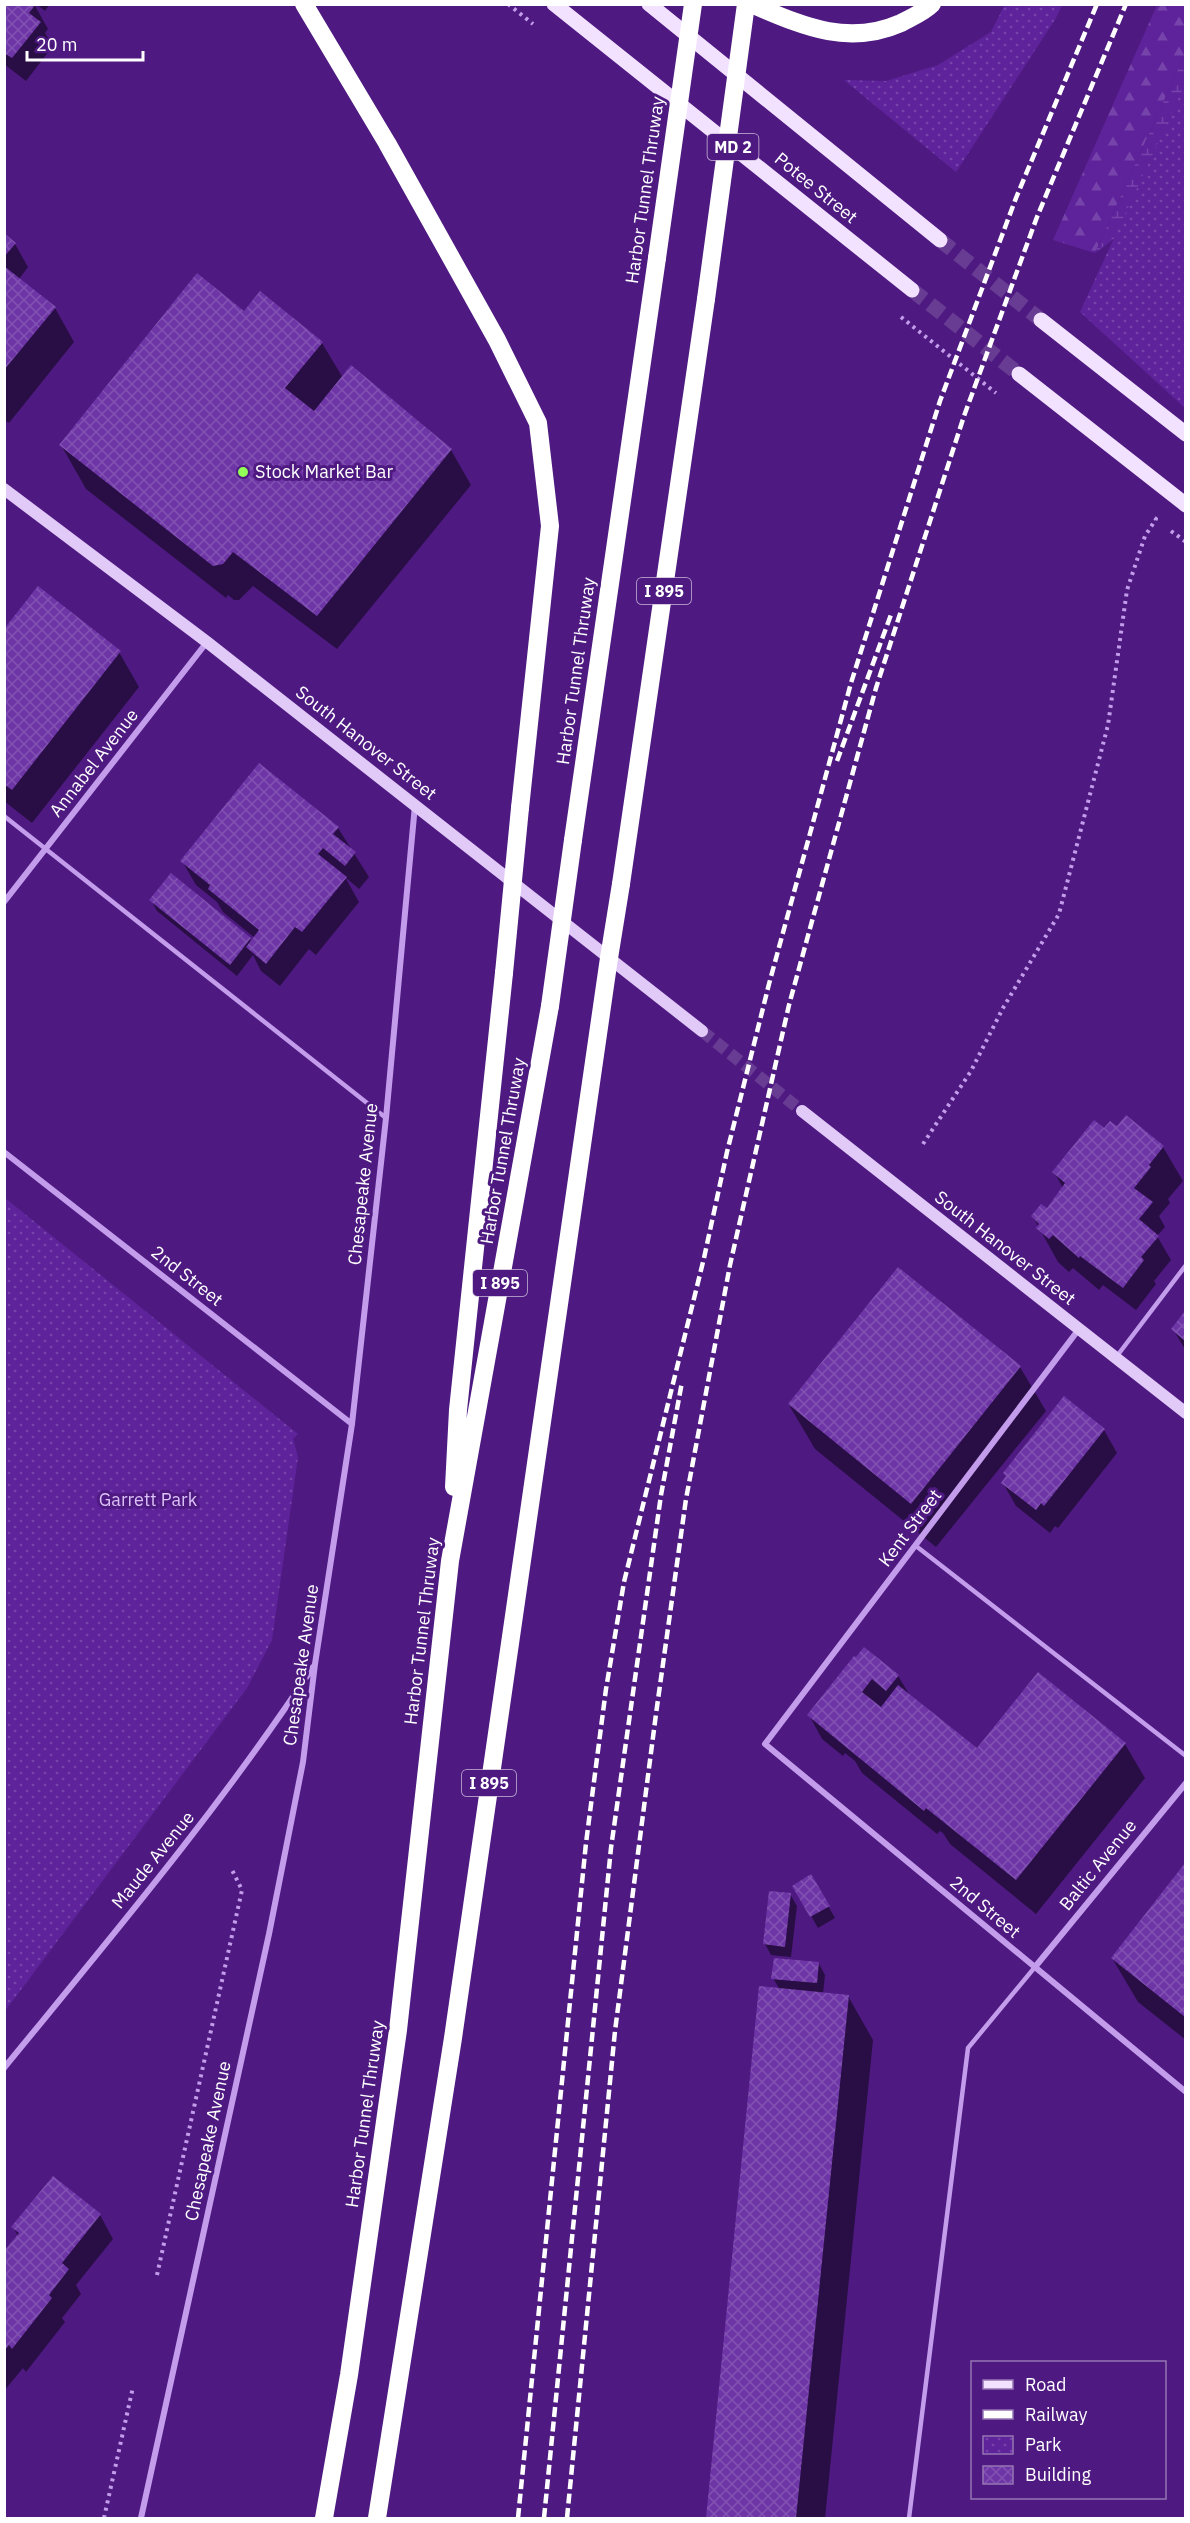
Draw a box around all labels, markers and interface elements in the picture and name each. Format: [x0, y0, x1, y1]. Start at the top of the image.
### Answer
scale bar [27, 24, 142, 62]
text: 20 m [36, 33, 78, 56]
street label: Harbor Tunnel Thruway [620, 95, 669, 285]
road number: MD 2 [708, 134, 758, 160]
street label: Potee Street [770, 147, 863, 228]
place label: Stock Market Bar [255, 460, 393, 483]
marker: Stock Market Bar [236, 465, 250, 479]
street label: Harbor Tunnel Thruway [551, 576, 600, 766]
road number: I 895 [637, 578, 691, 604]
street label: South Hanover Street [291, 680, 442, 805]
street label: Annabel Avenue [44, 704, 143, 821]
street label: Harbor Tunnel Thruway [475, 1056, 530, 1246]
street label: Chesapeake Avenue [343, 1102, 382, 1266]
street label: South Hanover Street [930, 1185, 1081, 1310]
street label: 2nd Street [147, 1240, 228, 1311]
road number: I 895 [473, 1270, 527, 1296]
street label: Kent Street [873, 1484, 946, 1571]
park label: Garrett Park [99, 1488, 198, 1511]
street label: Harbor Tunnel Thruway [399, 1536, 444, 1726]
street label: Chesapeake Avenue [278, 1583, 323, 1747]
road number: I 895 [462, 1770, 516, 1796]
street label: Maude Avenue [106, 1806, 199, 1913]
street label: Baltic Avenue [1054, 1814, 1141, 1915]
street label: 2nd Street [945, 1870, 1025, 1943]
street label: Harbor Tunnel Thruway [340, 2019, 389, 2209]
street label: Chesapeake Avenue [179, 2059, 236, 2223]
legend [971, 2361, 1166, 2499]
text: Road [1025, 2373, 1066, 2396]
text: Railway [1025, 2403, 1087, 2426]
text: Park [1025, 2433, 1062, 2456]
text: Building [1025, 2463, 1092, 2486]

